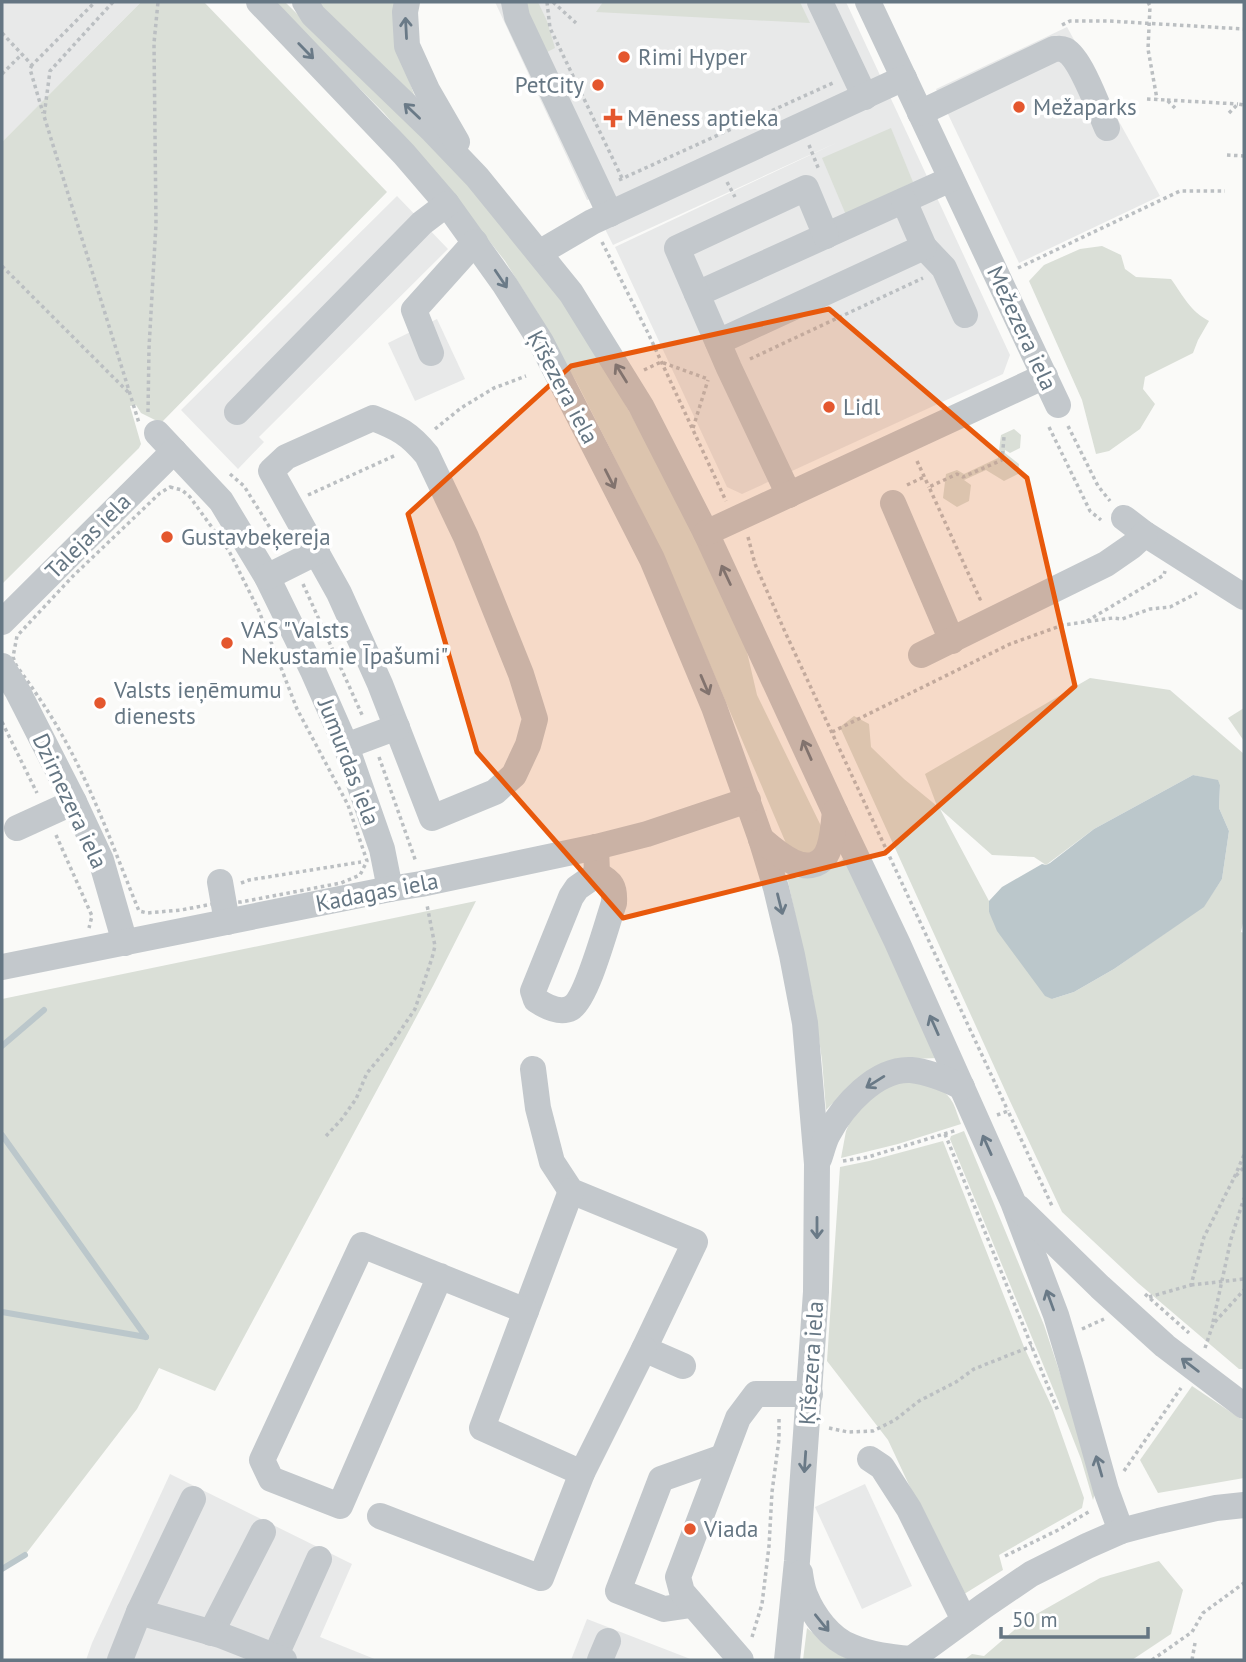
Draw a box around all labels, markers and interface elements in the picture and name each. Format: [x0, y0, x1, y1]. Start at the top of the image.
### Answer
one-way arrow [400, 17, 413, 40]
one-way arrow [298, 42, 315, 59]
place label: Rimi Hyper [638, 42, 747, 71]
marker: Rimi Hyper [616, 49, 632, 65]
place label: PetCity [515, 70, 584, 99]
marker: PetCity [590, 77, 606, 93]
place label: Mežaparks [1033, 92, 1137, 121]
marker: Mežaparks [1011, 99, 1027, 115]
one-way arrow [404, 102, 421, 119]
place label: Mēness aptieka [627, 103, 779, 132]
marker: Mēness aptieka [605, 110, 621, 126]
street label: Mežezera iela [981, 261, 1064, 395]
one-way arrow [494, 269, 508, 288]
street label: Ķīšezera iela [521, 325, 605, 448]
one-way arrow [614, 364, 628, 384]
place label: Lidl [843, 392, 880, 421]
marker: Lidl [821, 399, 837, 415]
one-way arrow [604, 468, 618, 488]
street label: Talejas iela [39, 487, 137, 585]
place label: Gustavbeķereja [181, 522, 331, 551]
marker: Gustavbeķereja [159, 529, 175, 545]
one-way arrow [719, 565, 732, 586]
place label: VAS "Valsts Nekustamie Īpašumi" [240, 615, 448, 670]
marker: VAS "Valsts Nekustamie Īpašumi" [219, 635, 235, 651]
one-way arrow [699, 674, 712, 696]
place label: Valsts ieņēmumu dienests [113, 675, 282, 730]
street label: Jumurdas iela [312, 693, 387, 829]
marker: Valsts ieņēmumu dienests [92, 695, 108, 711]
street label: Dzirnezera iela [27, 729, 114, 873]
one-way arrow [800, 740, 813, 761]
street label: Kadagas iela [313, 865, 441, 918]
one-way arrow [774, 892, 787, 915]
one-way arrow [927, 1015, 940, 1036]
one-way arrow [866, 1075, 886, 1089]
one-way arrow [980, 1135, 993, 1156]
one-way arrow [810, 1216, 823, 1239]
one-way arrow [1043, 1289, 1055, 1311]
street label: Ķīšezera iela [792, 1300, 829, 1426]
one-way arrow [1181, 1358, 1200, 1373]
one-way arrow [798, 1450, 811, 1472]
one-way arrow [1092, 1455, 1105, 1477]
place label: Viada [703, 1514, 758, 1543]
marker: Viada [682, 1521, 698, 1537]
scale bar [1001, 1596, 1148, 1640]
text: 50 m [1012, 1606, 1058, 1633]
one-way arrow [815, 1614, 830, 1632]

